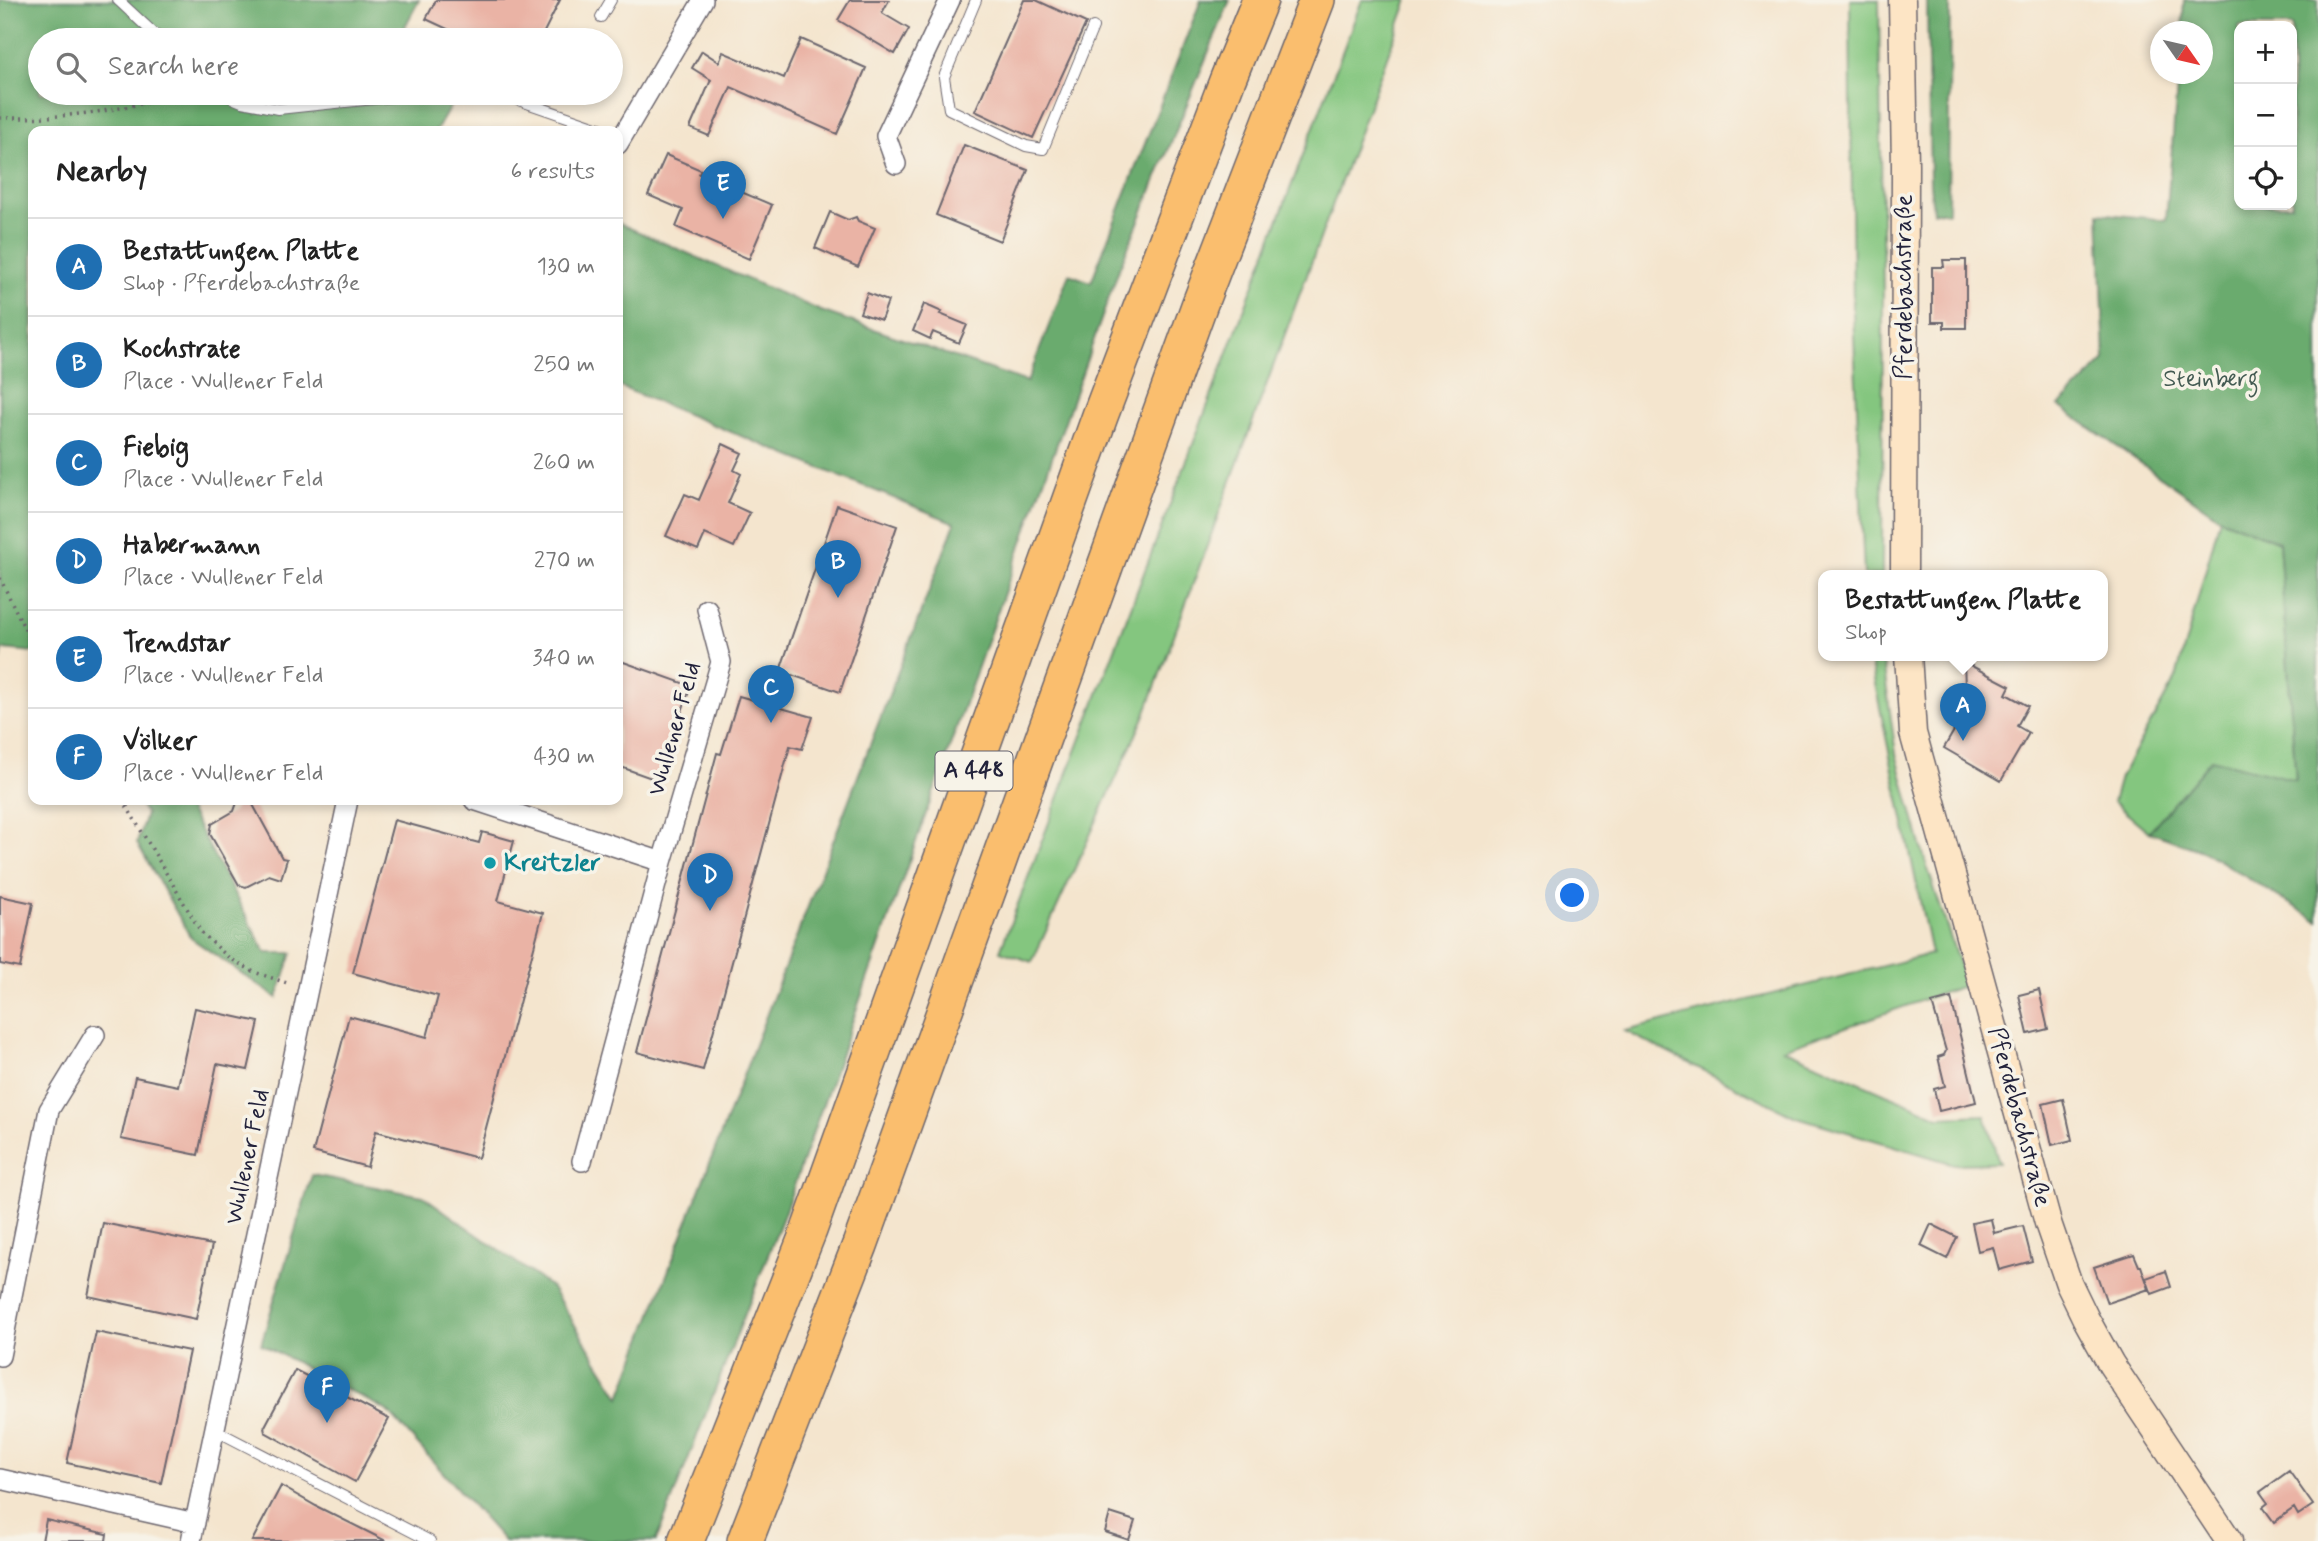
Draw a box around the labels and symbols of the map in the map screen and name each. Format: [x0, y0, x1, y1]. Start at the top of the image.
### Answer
north arrow [2150, 21, 2213, 84]
pin: E [700, 161, 746, 219]
street label: Pferdebachstraße [1889, 194, 1920, 379]
park label: Steinberg [2163, 364, 2259, 398]
pin: B [815, 540, 861, 598]
street label: Wullener Feld [641, 659, 709, 799]
pin: C [748, 665, 794, 723]
pin: A [1940, 683, 1986, 741]
road number: A 448 [936, 751, 1012, 790]
place label: Kreitzler [504, 848, 601, 879]
pin: D [687, 853, 733, 911]
marker: Kreitzler [482, 855, 498, 871]
your location [1555, 878, 1589, 912]
street label: Pferdebachstraße [1980, 1024, 2058, 1210]
street label: Wullener Feld [219, 1086, 277, 1228]
pin: F [304, 1365, 350, 1423]

